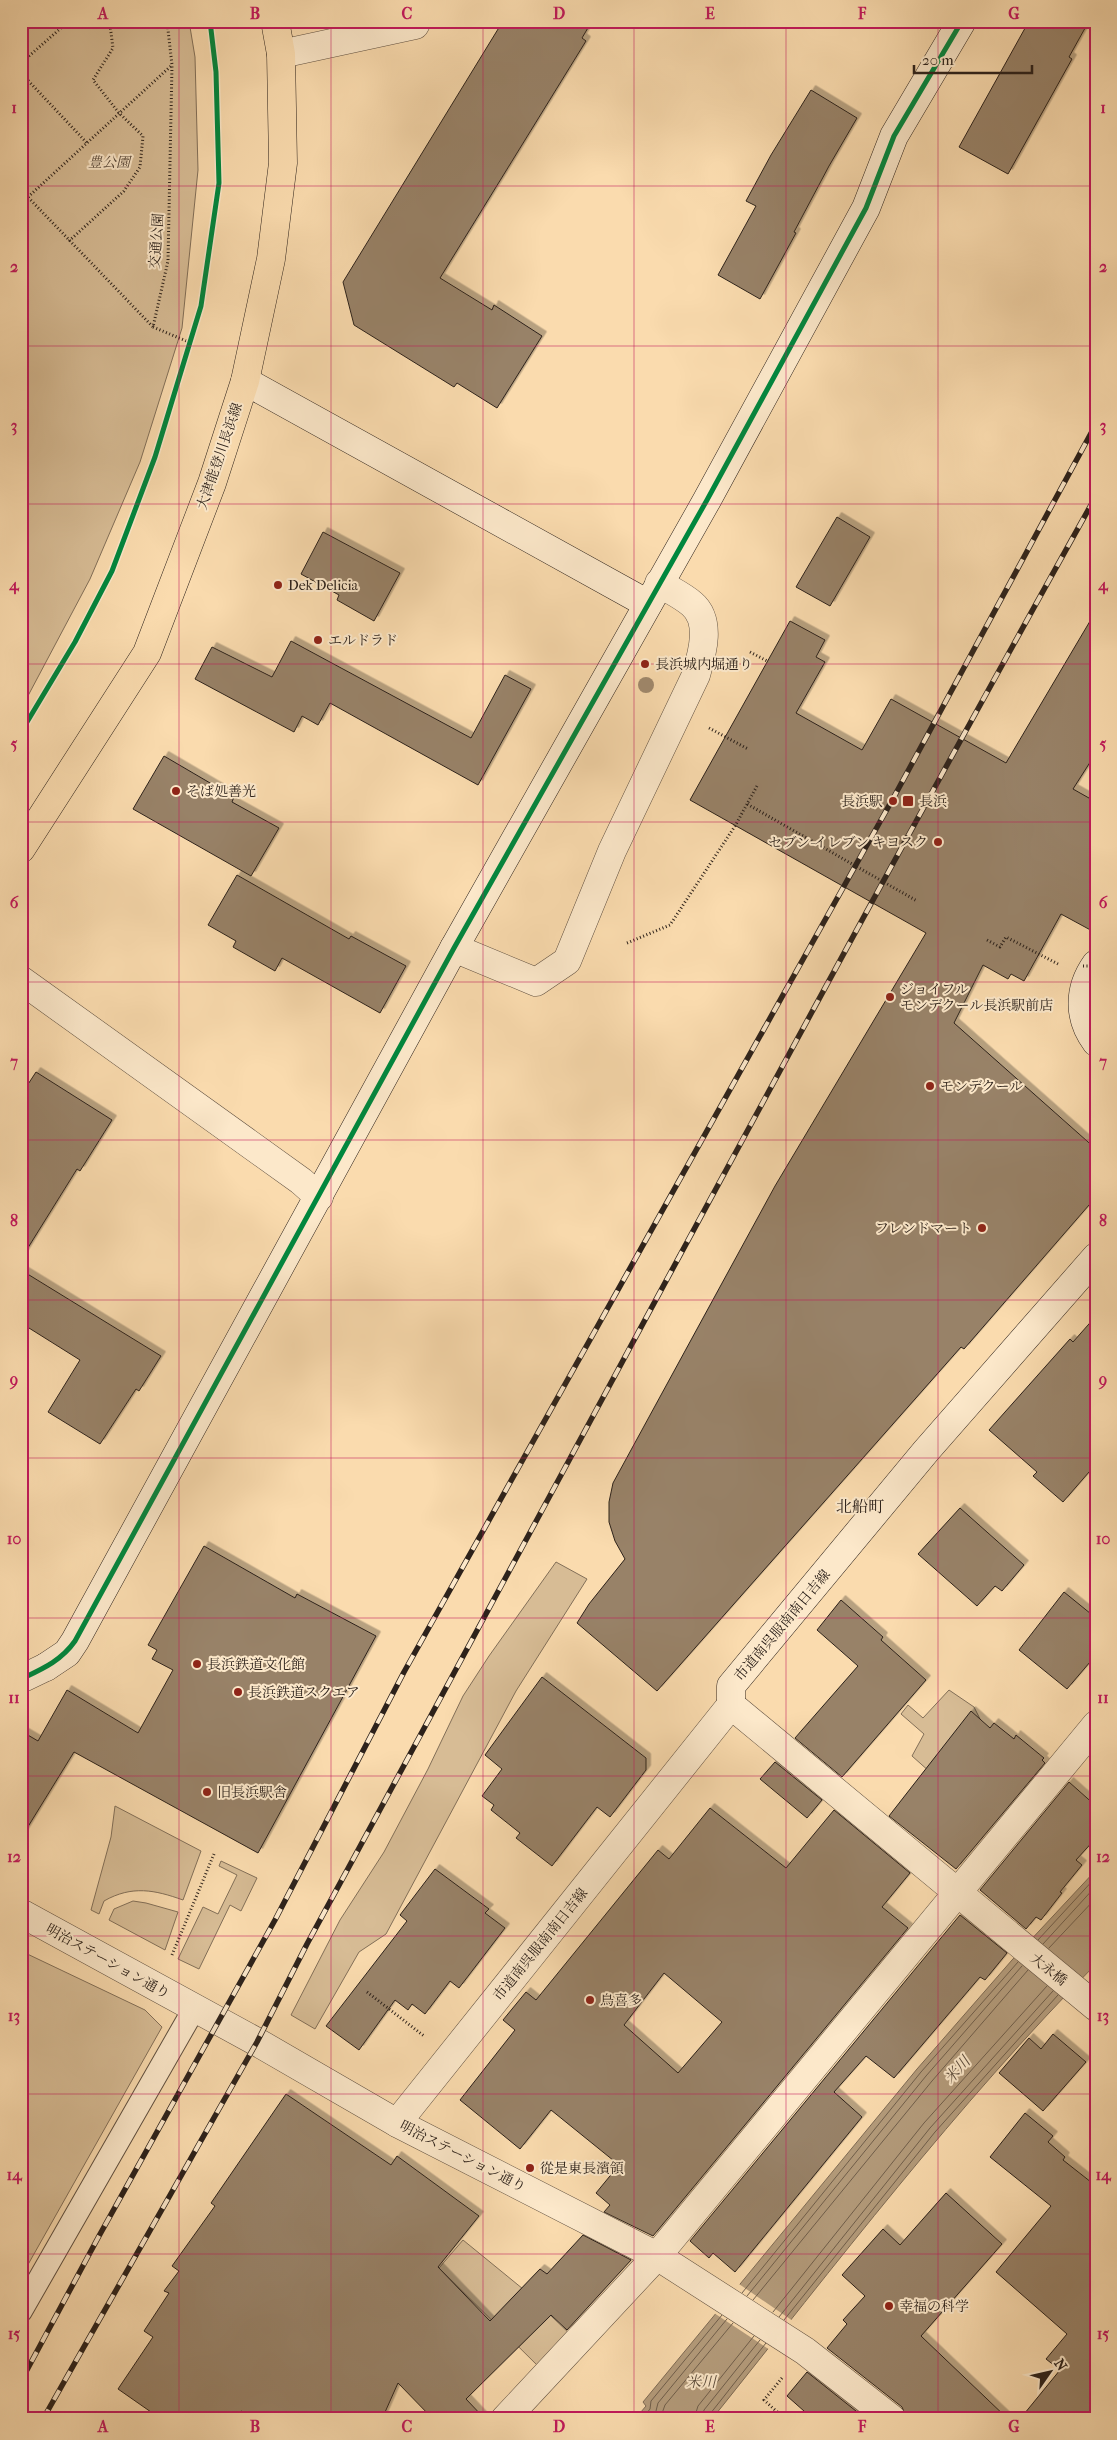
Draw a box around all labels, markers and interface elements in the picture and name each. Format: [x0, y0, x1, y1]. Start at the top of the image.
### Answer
text: A [97, 4, 109, 23]
text: B [250, 4, 260, 23]
text: C [402, 4, 413, 23]
text: D [553, 4, 565, 23]
text: E [705, 4, 715, 23]
text: F [857, 4, 867, 23]
text: G [1008, 4, 1020, 23]
scale bar [914, 42, 1032, 74]
text: 20 m [922, 51, 954, 69]
text: 1 [11, 98, 17, 117]
text: 1 [1100, 98, 1106, 117]
park label: 豊公園 [88, 154, 132, 171]
street label: 交通公園 [146, 213, 167, 270]
text: 2 [10, 257, 18, 276]
text: 2 [1099, 257, 1107, 276]
street label: 大津能登川長浜線 [193, 400, 246, 512]
text: 3 [11, 416, 17, 436]
text: 3 [1100, 416, 1106, 436]
text: 4 [8, 575, 20, 595]
text: 4 [1097, 575, 1109, 595]
place label: Dek Delicia [288, 577, 359, 594]
marker: Dek Delicia [272, 579, 284, 591]
place label: エルドラド [328, 632, 398, 649]
marker: エルドラド [312, 634, 324, 646]
place label: 長浜城内堀通り [655, 656, 753, 673]
marker: 長浜城内堀通り [639, 658, 651, 670]
text: 5 [11, 734, 18, 753]
text: 5 [1100, 734, 1107, 753]
place label: そば処善光 [186, 783, 256, 800]
marker: そば処善光 [170, 785, 182, 797]
place label: 長浜駅 [841, 793, 883, 810]
place label: 長浜 [919, 793, 947, 810]
marker: 長浜 [901, 794, 915, 808]
marker: 長浜駅 [887, 795, 899, 807]
place label: セブン-イレブン キヨスク [768, 834, 928, 851]
marker: セブン-イレブン キヨスク [932, 836, 944, 848]
text: 6 [10, 893, 19, 912]
text: 6 [1099, 893, 1108, 912]
place label: ジョイフル モンデクール長浜駅前店 [900, 981, 1053, 1014]
marker: ジョイフル モンデクール長浜駅前店 [884, 991, 896, 1003]
text: 7 [9, 1052, 18, 1071]
text: 7 [1098, 1052, 1107, 1071]
place label: モンデクール [940, 1078, 1023, 1095]
marker: モンデクール [924, 1080, 936, 1092]
text: 8 [10, 1211, 18, 1230]
text: 8 [1099, 1211, 1107, 1230]
place label: フレンドマート [875, 1220, 972, 1237]
marker: フレンドマート [976, 1222, 988, 1234]
text: 9 [9, 1370, 18, 1390]
text: 9 [1098, 1370, 1107, 1390]
district label: 北船町 [836, 1497, 884, 1516]
text: 10 [7, 1529, 21, 1548]
text: 10 [1096, 1529, 1110, 1548]
street label: 市道南呉服南南日吉線 [731, 1566, 834, 1684]
place label: 長浜鉄道文化館 [207, 1656, 305, 1673]
marker: 長浜鉄道文化館 [191, 1658, 203, 1670]
place label: 長浜鉄道スクエア [248, 1684, 360, 1701]
marker: 長浜鉄道スクエア [232, 1686, 244, 1698]
text: 11 [8, 1688, 20, 1707]
text: 11 [1097, 1688, 1109, 1707]
place label: 旧長浜駅舎 [217, 1784, 287, 1801]
marker: 旧長浜駅舎 [201, 1786, 213, 1798]
text: 12 [7, 1847, 21, 1866]
text: 12 [1096, 1847, 1110, 1866]
street label: 市道南呉服南南日吉線 [490, 1885, 591, 2004]
street label: 明治ステーション通り [43, 1920, 173, 2003]
street label: 大永橋 [1027, 1950, 1070, 1989]
place label: 鳥喜多 [600, 1992, 642, 2009]
marker: 鳥喜多 [584, 1994, 596, 2006]
text: 13 [8, 2006, 20, 2026]
text: 13 [1097, 2006, 1109, 2026]
water label: 米川 [940, 2051, 975, 2087]
street label: 明治ステーション通り [397, 2117, 529, 2196]
place label: 從是東長濱領 [540, 2160, 624, 2177]
marker: 從是東長濱領 [524, 2162, 536, 2174]
text: 14 [6, 2165, 23, 2185]
text: 14 [1095, 2165, 1112, 2185]
place label: 幸福の科学 [899, 2298, 969, 2315]
marker: 幸福の科学 [883, 2300, 895, 2312]
text: 15 [8, 2324, 20, 2343]
text: 15 [1097, 2324, 1109, 2343]
north arrow [1024, 2348, 1074, 2398]
text: N [1050, 2356, 1071, 2374]
water label: 米川 [686, 2373, 718, 2391]
text: A [97, 2417, 109, 2436]
text: B [250, 2417, 260, 2436]
text: C [402, 2417, 413, 2436]
text: D [553, 2417, 565, 2436]
text: E [705, 2417, 715, 2436]
text: F [857, 2417, 867, 2436]
text: G [1008, 2417, 1020, 2436]

